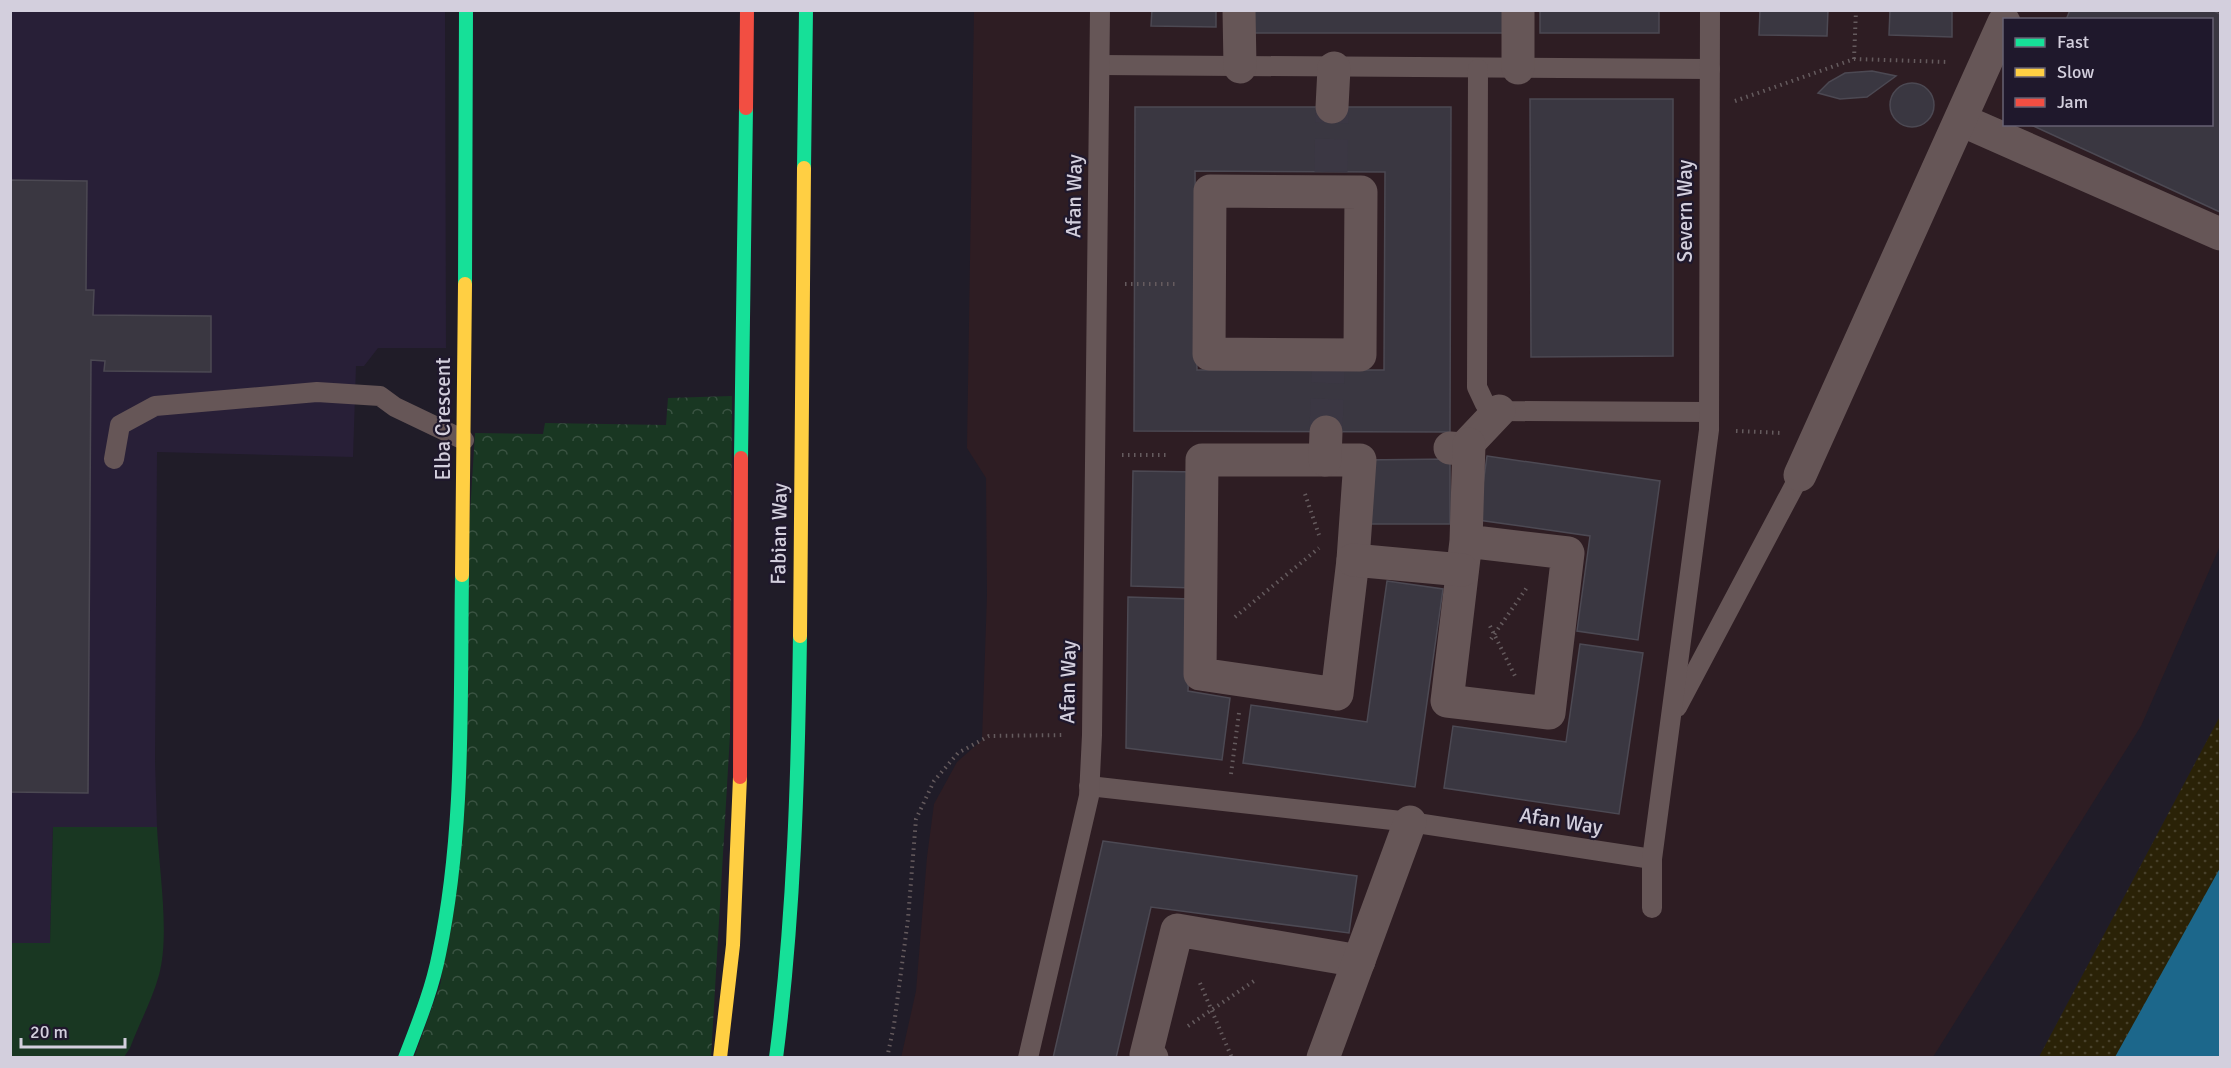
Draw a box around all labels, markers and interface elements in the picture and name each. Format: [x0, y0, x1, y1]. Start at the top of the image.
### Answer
legend [2003, 18, 2213, 126]
text: Fast [2057, 31, 2089, 53]
text: Slow [2057, 61, 2094, 83]
text: Jam [2057, 91, 2088, 113]
street label: Afan Way [1060, 154, 1088, 238]
street label: Severn Way [1672, 159, 1698, 262]
street label: Elba Crescent [430, 357, 456, 481]
street label: Fabian Way [765, 483, 793, 585]
street label: Afan Way [1054, 640, 1082, 724]
street label: Afan Way [1518, 802, 1604, 840]
scale bar [21, 1011, 124, 1049]
text: 20 m [30, 1021, 68, 1043]

